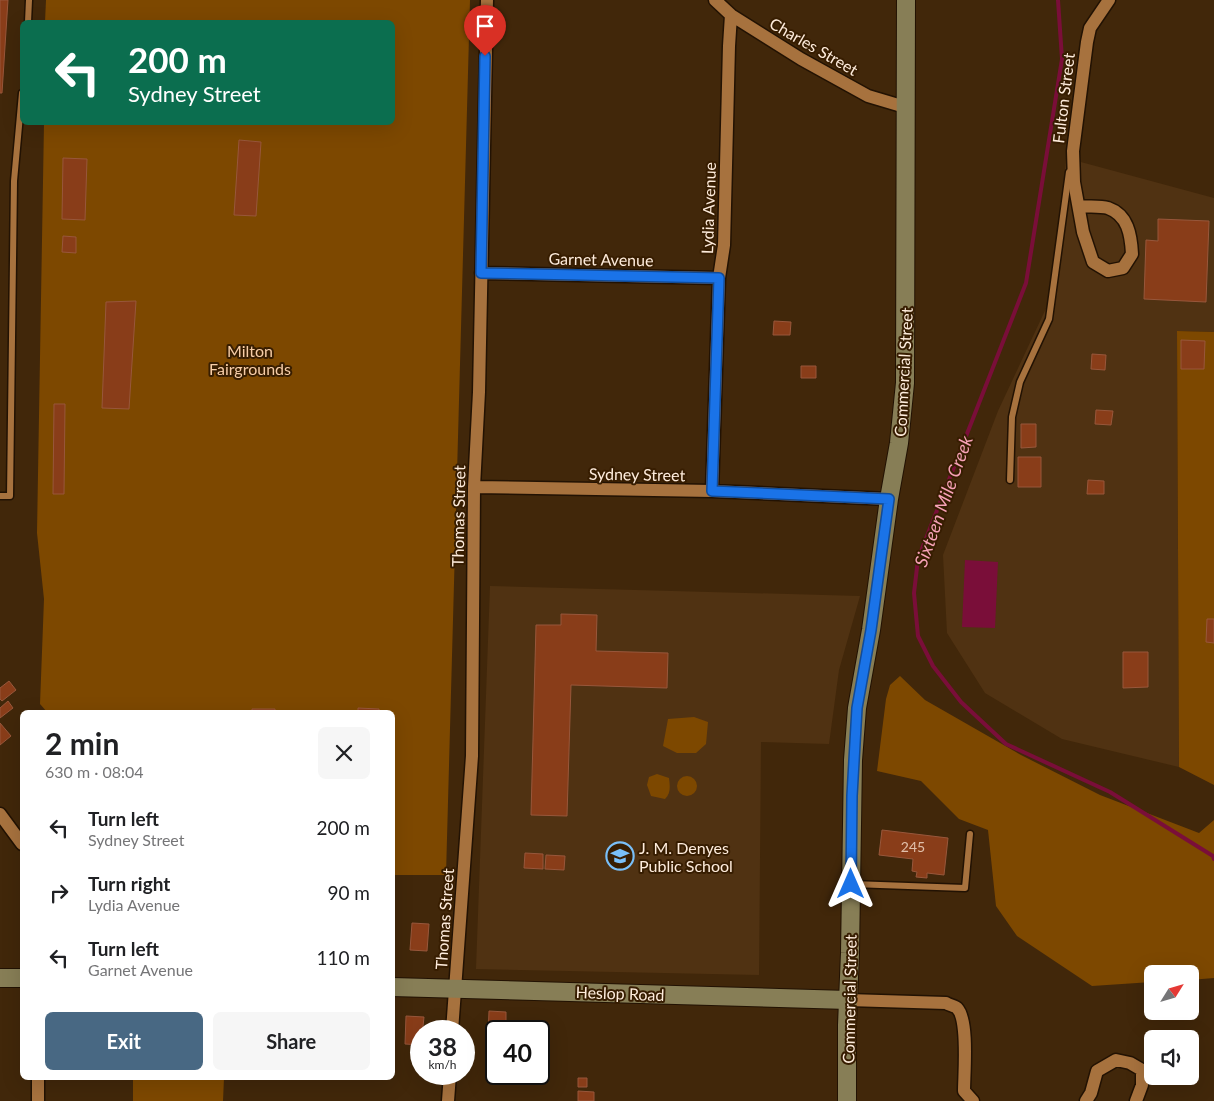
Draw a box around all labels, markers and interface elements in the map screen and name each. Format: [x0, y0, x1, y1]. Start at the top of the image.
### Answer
pin [464, 5, 506, 56]
icon: arrive [471, 12, 499, 40]
street label: Charles Street [766, 13, 862, 79]
text: 200 m [128, 38, 227, 80]
icon: left [45, 40, 110, 105]
street label: Fulton Street [1048, 51, 1078, 144]
text: Sydney Street [128, 80, 261, 107]
street label: Lydia Avenue [697, 162, 719, 254]
street label: Garnet Avenue [548, 249, 654, 269]
street label: Commercial Street [890, 307, 916, 437]
park label: Milton Fairgrounds [209, 341, 291, 378]
water label: Sixteen Mile Creek [909, 432, 977, 570]
street label: Sydney Street [589, 464, 686, 484]
street label: Thomas Street [448, 465, 468, 567]
text: 2 min [45, 725, 119, 761]
button: close [318, 727, 370, 779]
text: 630 m · 08:04 [45, 762, 144, 781]
text: Turn left [88, 807, 159, 830]
icon: left [45, 814, 73, 842]
text: 200 m [316, 816, 370, 839]
text: Sydney Street [88, 830, 185, 849]
place label: J. M. Denyes Public School [639, 838, 733, 875]
house number: 245 [901, 838, 925, 855]
school or university icon: J. M. Denyes Public School [605, 841, 635, 871]
position arrow [824, 857, 876, 909]
street label: Thomas Street [431, 867, 457, 970]
text: Turn right [88, 872, 170, 895]
icon: right [45, 879, 73, 907]
text: 90 m [327, 881, 370, 904]
text: Lydia Avenue [88, 895, 180, 914]
street label: Commercial Street [838, 934, 860, 1064]
text: Turn left [88, 937, 159, 960]
icon: left [45, 944, 73, 972]
text: 110 m [316, 946, 370, 969]
text: Garnet Avenue [88, 960, 193, 979]
north arrow [1144, 965, 1199, 1020]
map controls [1144, 965, 1199, 1085]
street label: Heslop Road [575, 982, 665, 1004]
button: Exit [45, 1012, 203, 1070]
button: Share [213, 1012, 370, 1070]
speed limit sign: 40 [485, 1020, 550, 1085]
button: sound [1144, 1030, 1199, 1085]
text: 38 [428, 1031, 457, 1061]
text: km/h [428, 1057, 457, 1072]

